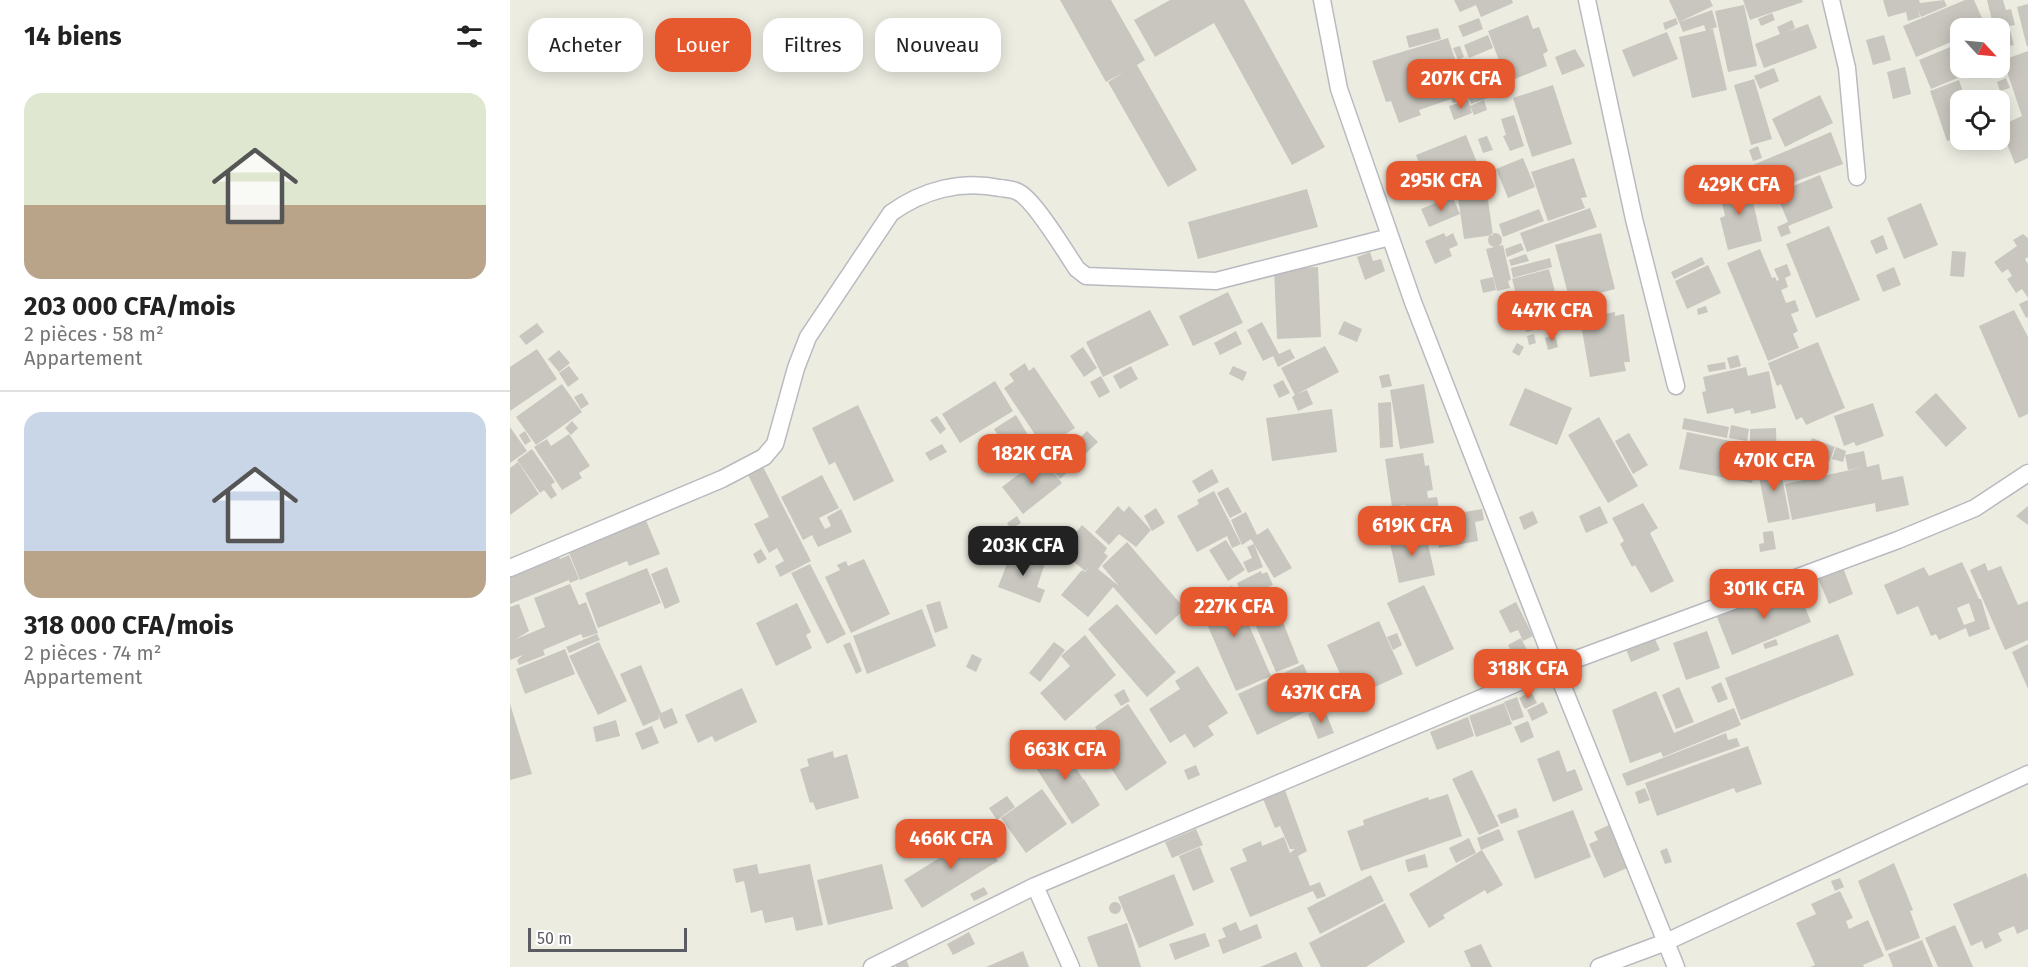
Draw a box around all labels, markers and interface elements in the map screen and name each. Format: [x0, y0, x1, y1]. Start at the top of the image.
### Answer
chip: Acheter [528, 18, 643, 72]
chip: Louer [655, 18, 751, 72]
chip: Filtres [763, 18, 863, 72]
chip: Nouveau [875, 18, 1001, 72]
north arrow [1950, 18, 2010, 78]
map controls [1950, 18, 2010, 150]
icon: filters [453, 20, 486, 53]
text: 14 biens [24, 21, 122, 52]
pin: 207K CFA [1399, 59, 1523, 110]
text: 207K CFA [1421, 66, 1501, 90]
button: locate [1950, 90, 2010, 150]
icon: home [201, 132, 309, 240]
pin: 295K CFA [1379, 161, 1503, 212]
pin: 429K CFA [1677, 165, 1801, 216]
text: 295K CFA [1400, 168, 1482, 192]
text: 429K CFA [1698, 172, 1780, 196]
text: 203 000 CFA/mois [24, 291, 235, 322]
pin: 447K CFA [1490, 291, 1614, 342]
text: 447K CFA [1512, 298, 1592, 322]
text: 2 pièces · 58 m² [24, 322, 164, 346]
text: Appartement [24, 346, 142, 370]
pin: 182K CFA [970, 434, 1094, 485]
text: 182K CFA [992, 441, 1072, 465]
pin: 470K CFA [1712, 441, 1836, 492]
text: 470K CFA [1733, 448, 1815, 472]
icon: home [201, 451, 309, 559]
pin: 619K CFA [1350, 506, 1474, 557]
text: 619K CFA [1372, 513, 1452, 537]
pin: 203K CFA [961, 526, 1085, 577]
text: 203K CFA [982, 533, 1064, 557]
pin: 301K CFA [1702, 569, 1826, 620]
text: 301K CFA [1724, 576, 1804, 600]
pin: 227K CFA [1172, 587, 1296, 638]
text: 227K CFA [1194, 594, 1274, 618]
text: 318 000 CFA/mois [24, 610, 234, 641]
text: 2 pièces · 74 m² [24, 641, 161, 665]
pin: 318K CFA [1466, 649, 1590, 700]
text: 318K CFA [1488, 656, 1568, 680]
text: Appartement [24, 665, 142, 689]
pin: 437K CFA [1259, 673, 1383, 724]
text: 437K CFA [1281, 680, 1361, 704]
pin: 663K CFA [1003, 730, 1127, 781]
text: 663K CFA [1024, 737, 1106, 761]
pin: 466K CFA [889, 819, 1013, 870]
text: 466K CFA [909, 826, 993, 850]
scale bar [528, 925, 687, 952]
text: 50 m [537, 929, 572, 948]

